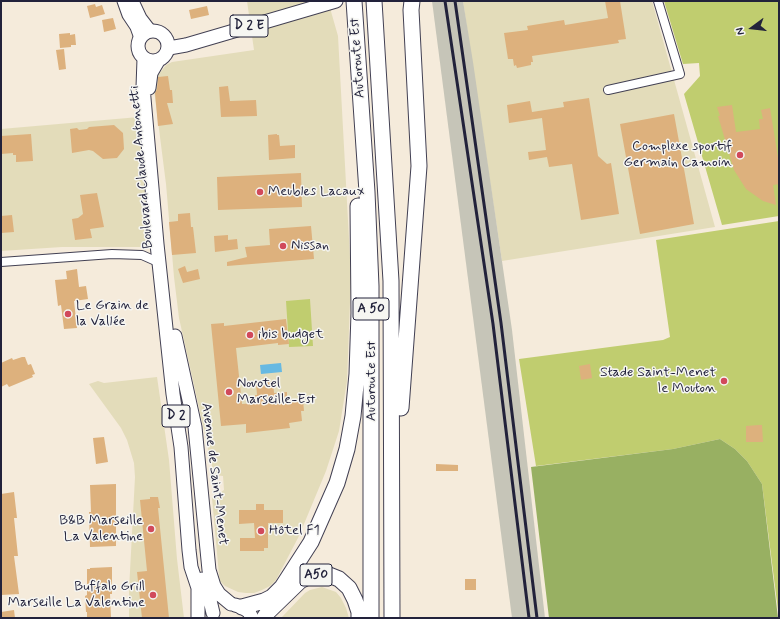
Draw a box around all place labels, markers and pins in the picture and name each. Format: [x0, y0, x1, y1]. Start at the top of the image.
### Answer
place label: Complexe sportif Germain Camoin [624, 139, 732, 172]
marker: Complexe sportif Germain Camoin [735, 150, 745, 160]
place label: Meubles Lacaux [268, 184, 364, 200]
marker: Meubles Lacaux [255, 187, 265, 197]
place label: Nissan [291, 238, 329, 254]
marker: Nissan [278, 241, 288, 251]
place label: Le Grain de la Vallée [76, 298, 149, 330]
marker: Le Grain de la Vallée [63, 309, 73, 319]
place label: ibis budget [258, 327, 323, 343]
marker: ibis budget [245, 330, 255, 340]
place label: Stade Saint-Menet le Mouton [600, 365, 716, 398]
place label: Novotel Marseille-Est [237, 376, 315, 408]
marker: Stade Saint-Menet le Mouton [719, 376, 729, 386]
marker: Novotel Marseille-Est [224, 387, 234, 397]
place label: B&B Marseille La Valentine [59, 513, 143, 546]
place label: Hôtel F1 [269, 523, 320, 539]
marker: B&B Marseille La Valentine [146, 524, 156, 534]
marker: Hôtel F1 [256, 526, 266, 536]
place label: Buffalo Grill Marseille La Valentine [8, 579, 145, 612]
marker: Buffalo Grill Marseille La Valentine [148, 590, 158, 600]

